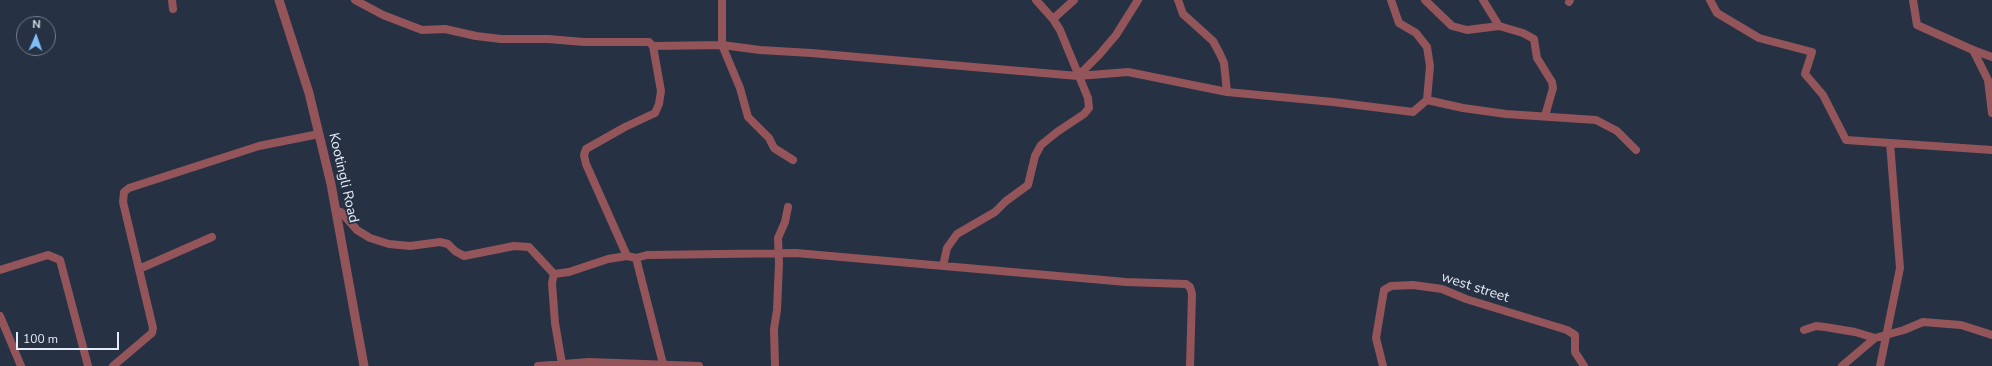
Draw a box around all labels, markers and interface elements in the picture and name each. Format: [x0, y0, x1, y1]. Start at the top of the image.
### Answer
north arrow [16, 16, 56, 56]
text: N [32, 17, 41, 32]
street label: Kootingli Road [324, 131, 362, 225]
street label: west street [1439, 269, 1511, 307]
scale bar [18, 324, 121, 350]
text: 100 m [23, 331, 58, 347]

